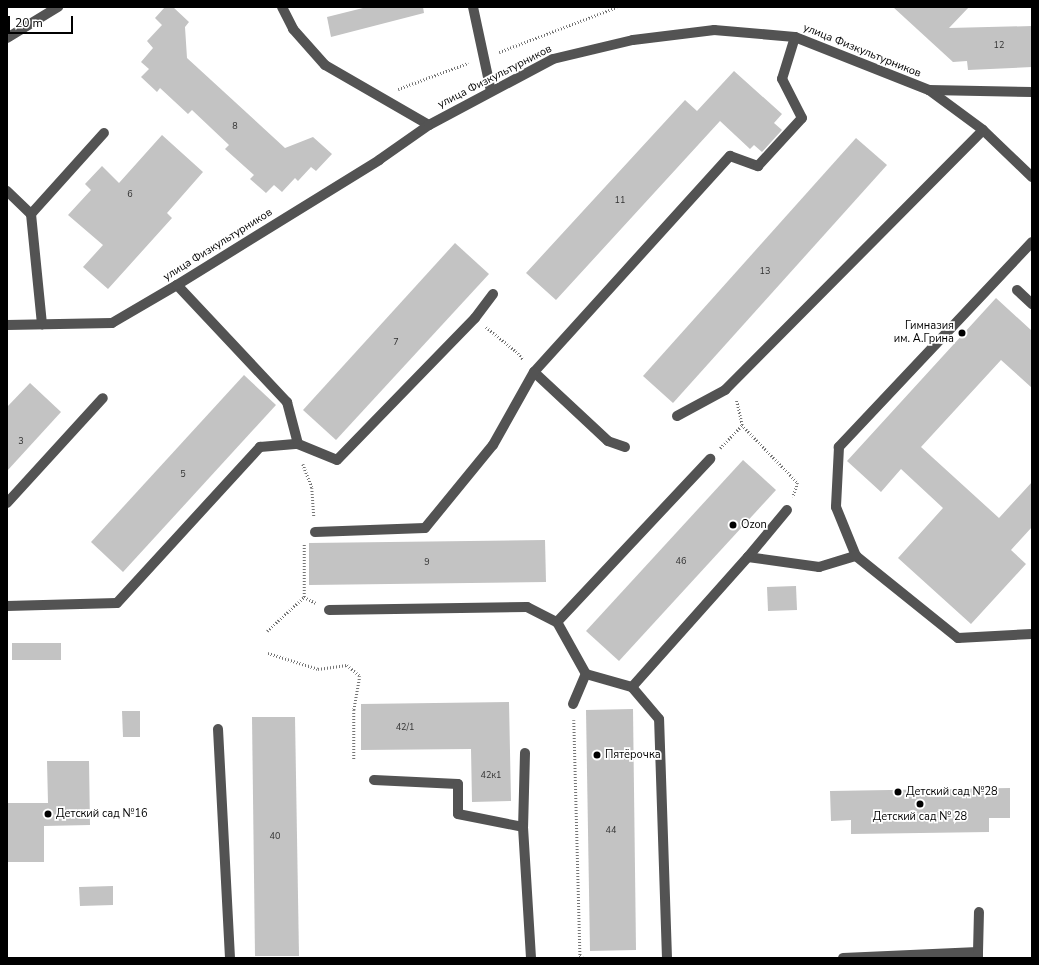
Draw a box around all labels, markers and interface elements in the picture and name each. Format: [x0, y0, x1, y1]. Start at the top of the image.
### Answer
scale bar [10, 8, 75, 34]
text: 20 m [15, 15, 43, 31]
street label: улица Физкультурников [801, 21, 923, 81]
house number: 12 [994, 40, 1004, 50]
street label: улица Физкультурников [436, 43, 554, 111]
house number: 8 [232, 121, 238, 131]
house number: 6 [127, 189, 133, 199]
house number: 11 [615, 195, 625, 205]
street label: улица Физкультурников [161, 206, 275, 284]
house number: 13 [760, 266, 770, 276]
place label: Гимназия им. А.Грина [894, 320, 954, 346]
marker: Гимназия им. А.Грина [957, 328, 967, 338]
house number: 7 [393, 337, 399, 347]
house number: 3 [18, 436, 24, 446]
house number: 5 [180, 469, 186, 479]
place label: Ozon [741, 518, 767, 532]
marker: Ozon [728, 520, 738, 530]
house number: 46 [676, 556, 686, 566]
house number: 9 [424, 557, 430, 567]
house number: 42/1 [396, 722, 414, 732]
place label: Пятёрочка [605, 748, 661, 762]
marker: Пятёрочка [592, 750, 602, 760]
house number: 42к1 [481, 770, 501, 780]
place label: Детский сад №28 [906, 785, 998, 799]
marker: Детский сад №28 [893, 787, 903, 797]
marker: Детский сад № 28 [915, 799, 925, 809]
place label: Детский сад №16 [56, 807, 148, 821]
marker: Детский сад №16 [43, 809, 53, 819]
place label: Детский сад № 28 [873, 810, 967, 824]
house number: 44 [606, 825, 616, 835]
house number: 40 [270, 831, 280, 841]

